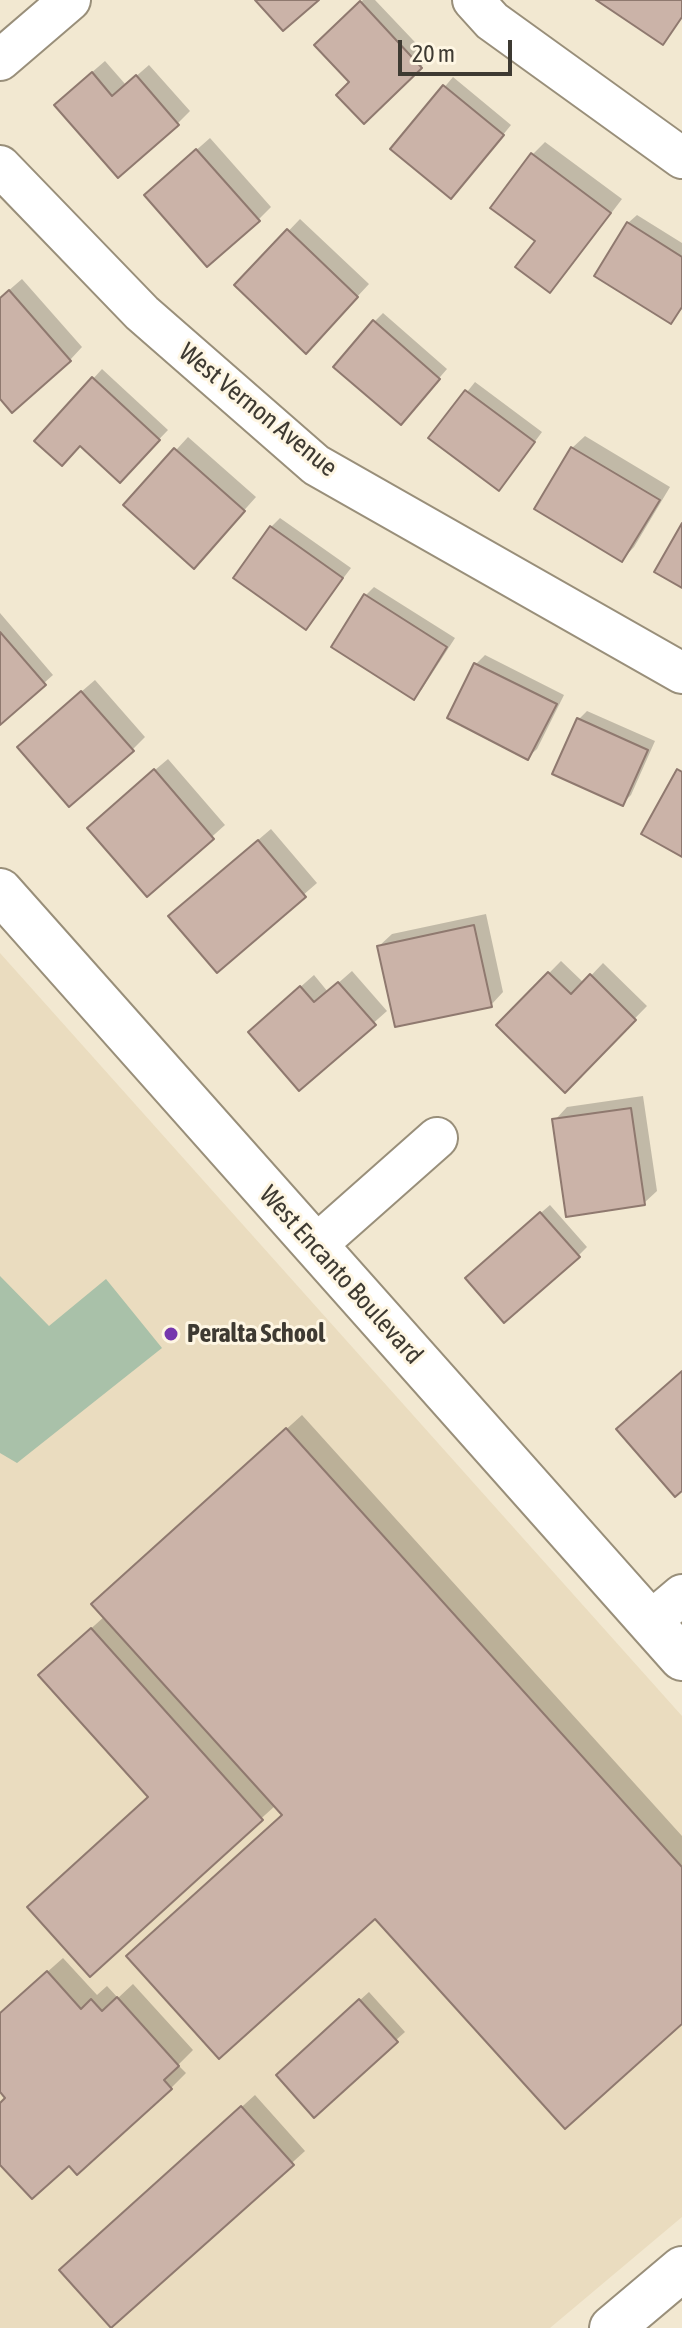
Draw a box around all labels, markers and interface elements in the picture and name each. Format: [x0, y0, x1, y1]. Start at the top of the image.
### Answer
scale bar [402, 24, 516, 74]
text: 20 m [412, 40, 455, 67]
street label: West Vernon Avenue [173, 337, 343, 483]
street label: West Encanto Boulevard [253, 1179, 429, 1371]
place label: Peralta School [187, 1318, 325, 1350]
marker: Peralta School [162, 1325, 180, 1343]

